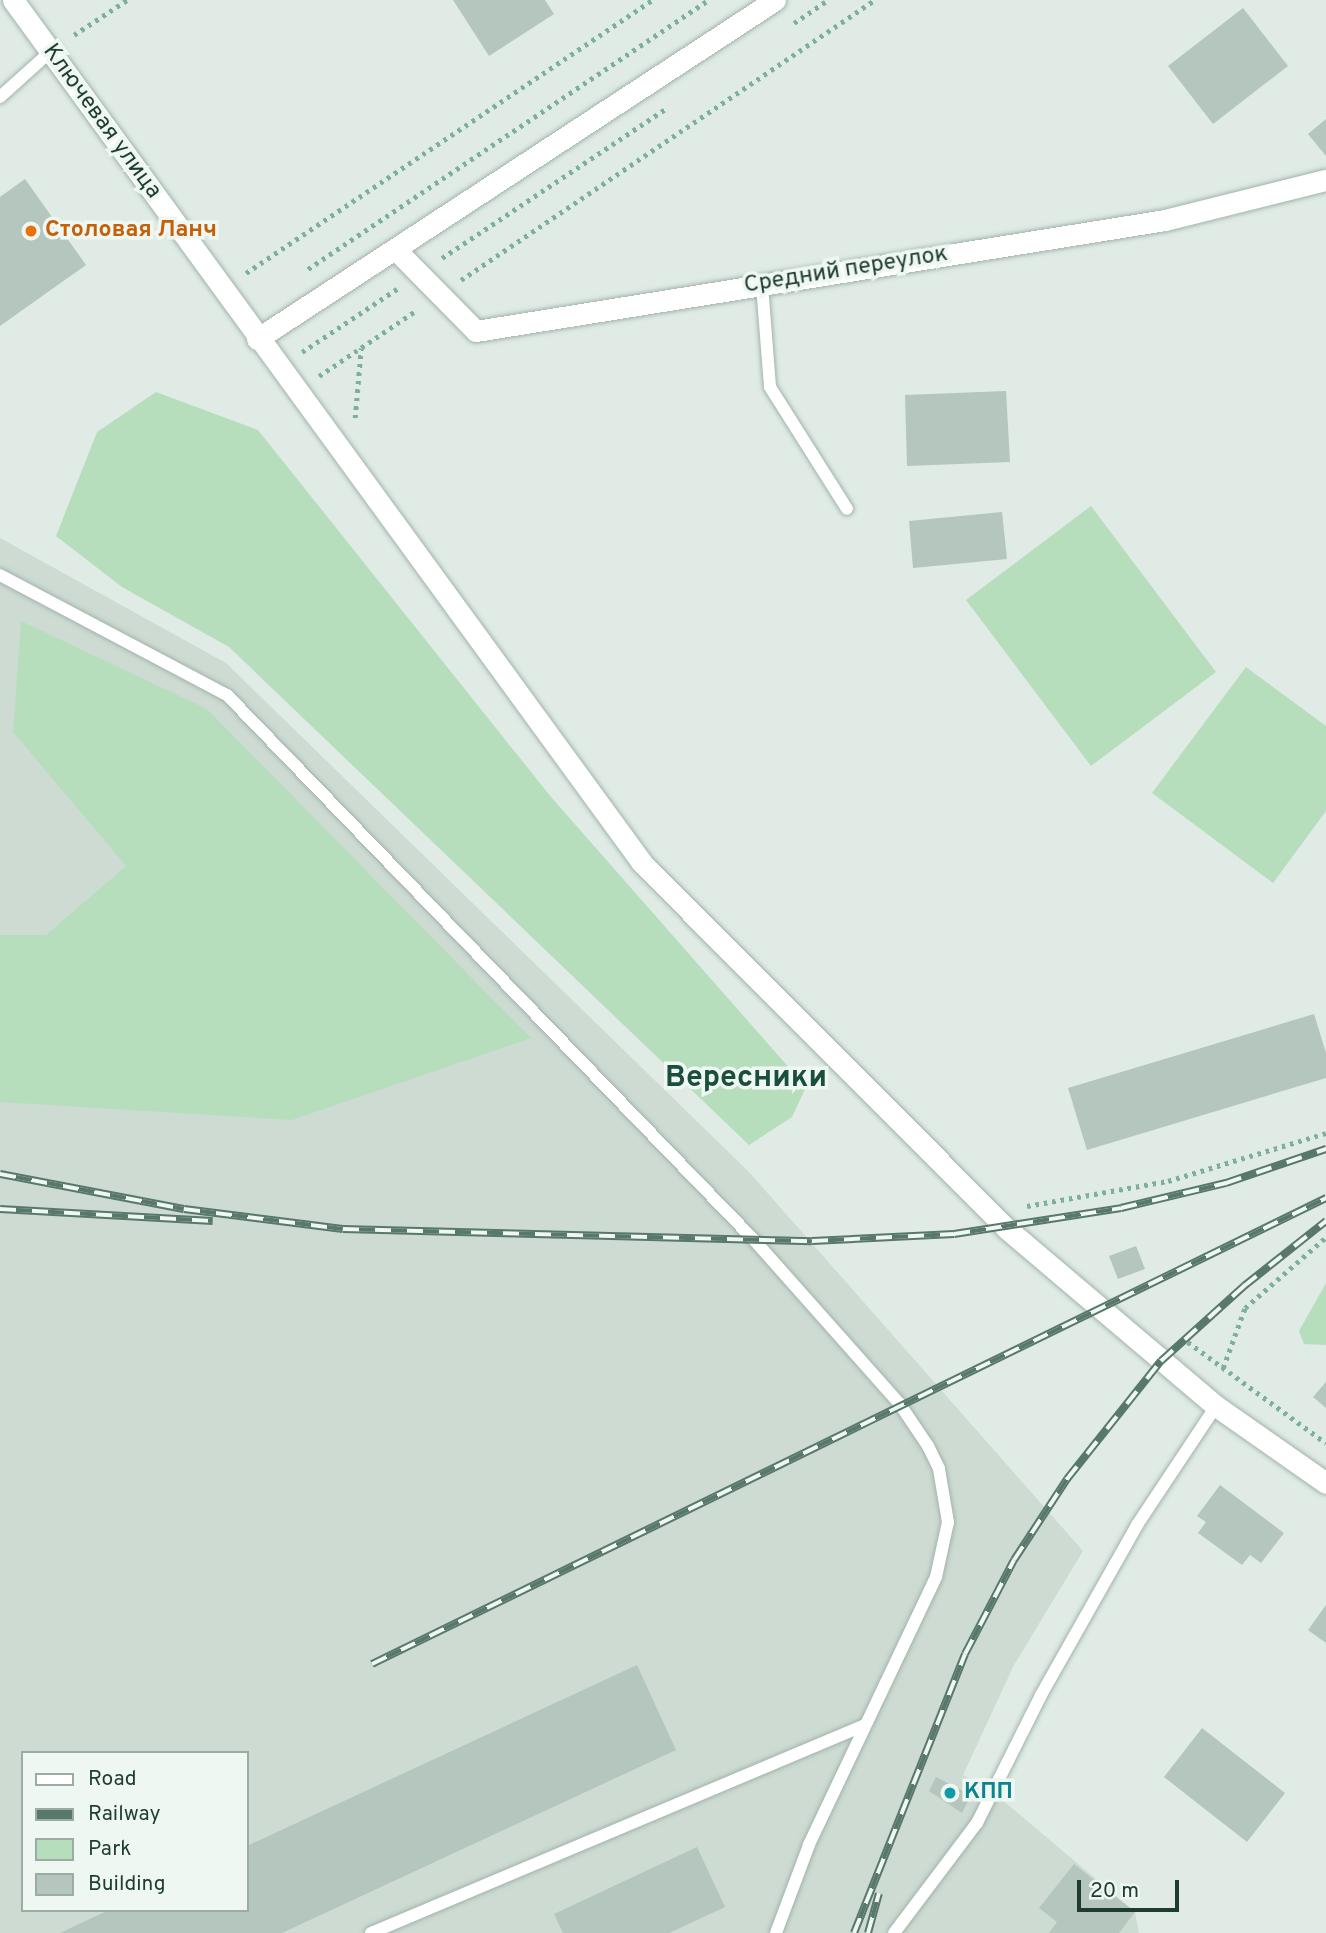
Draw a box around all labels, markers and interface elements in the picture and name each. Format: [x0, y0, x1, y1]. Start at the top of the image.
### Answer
street label: Ключевая улица [36, 39, 166, 205]
place label: Столовая Ланч [45, 217, 217, 245]
marker: Столовая Ланч [23, 223, 39, 239]
street label: Средний переулок [742, 241, 950, 301]
district label: Вересники [665, 1061, 827, 1097]
legend [21, 1751, 248, 1912]
text: Road [88, 1766, 137, 1793]
place label: КПП [964, 1779, 1013, 1807]
marker: КПП [942, 1785, 958, 1801]
text: Railway [88, 1801, 161, 1828]
text: Park [88, 1836, 131, 1863]
scale bar [1081, 1867, 1182, 1911]
text: Building [88, 1871, 166, 1898]
text: 20 m [1090, 1878, 1139, 1905]

